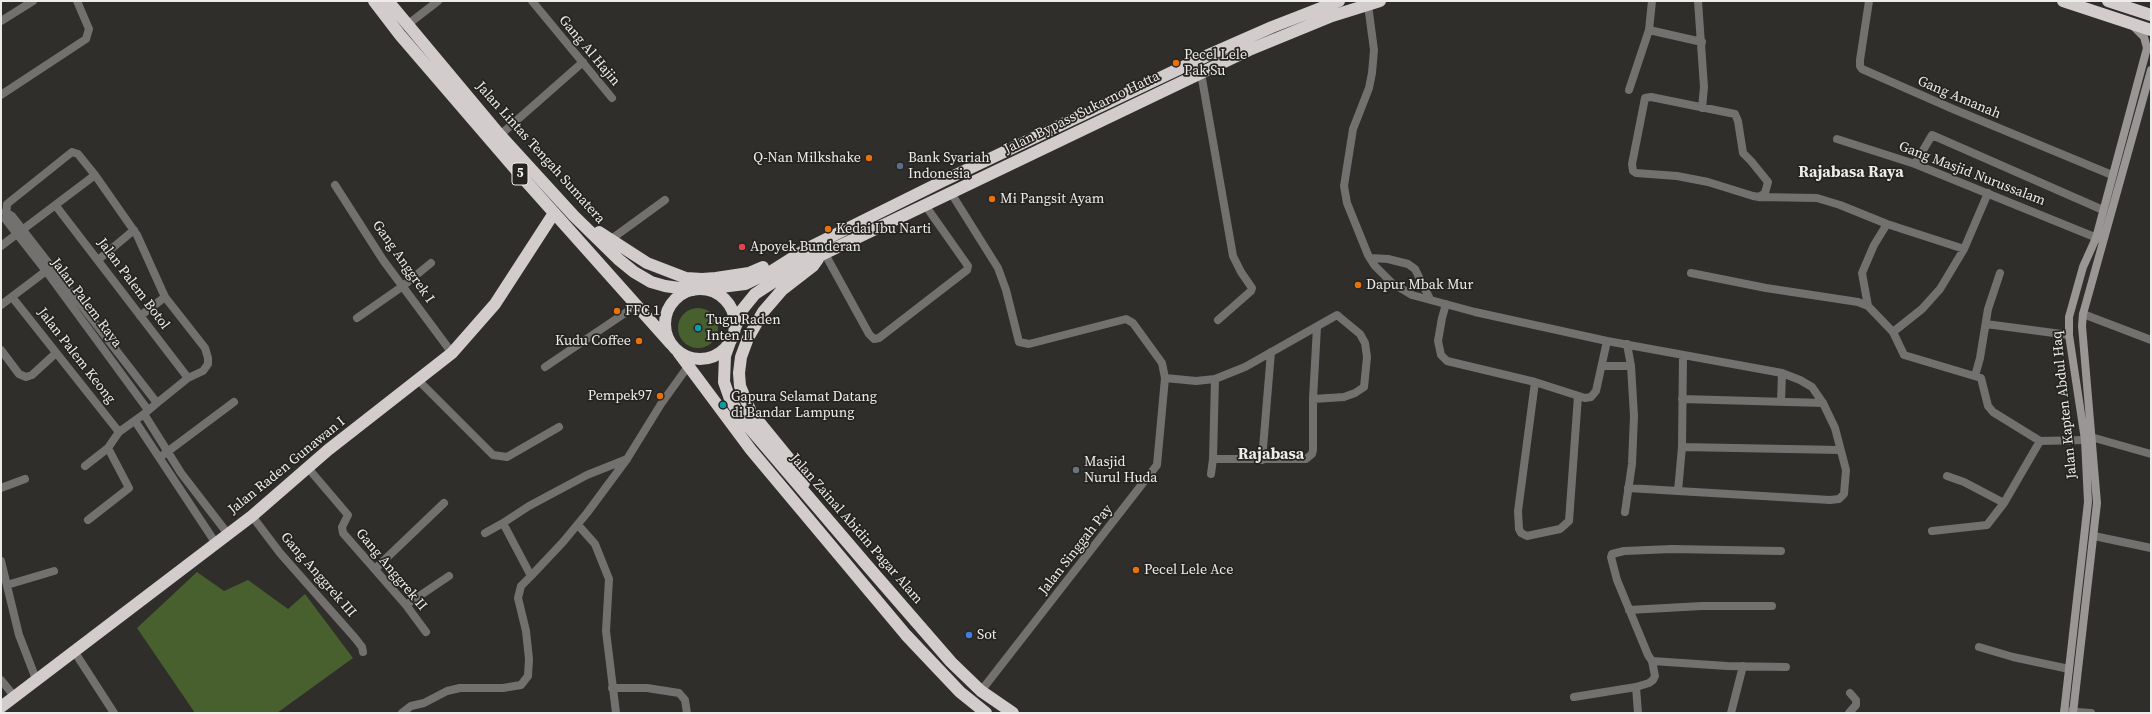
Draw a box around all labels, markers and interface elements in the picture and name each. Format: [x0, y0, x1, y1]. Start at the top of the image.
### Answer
street label: Gang Al Hajin [555, 12, 623, 90]
place label: Pecel Lele Pak Su [1184, 47, 1247, 80]
marker: Pecel Lele Pak Su [1171, 58, 1181, 68]
street label: Jalan Bypass Sukarno Hatta [1002, 68, 1162, 158]
street label: Gang Amanah [1915, 73, 2003, 123]
street label: Jalan Lintas Tengah Sumatera [472, 79, 608, 227]
street label: Gang Masjid Nurussalam [1896, 138, 2048, 210]
place label: Q-Nan Milkshake [753, 150, 861, 166]
place label: Bank Syariah Indonesia [908, 150, 990, 182]
marker: Q-Nan Milkshake [864, 153, 874, 163]
marker: Bank Syariah Indonesia [895, 161, 905, 171]
road number: 5 [512, 163, 528, 185]
district label: Rajabasa Raya [1798, 163, 1904, 183]
place label: Mi Pangsit Ayam [1000, 191, 1104, 207]
marker: Mi Pangsit Ayam [987, 194, 997, 204]
street label: Gang Anggrek I [368, 218, 438, 306]
place label: Kedai Ibu Narti [836, 221, 931, 237]
marker: Kedai Ibu Narti [823, 224, 833, 234]
street label: Jalan Palem Botol [93, 235, 173, 333]
place label: Apoyek Bunderan [750, 239, 861, 255]
marker: Apoyek Bunderan [737, 242, 747, 252]
street label: Jalan Palem Raya [47, 255, 125, 351]
place label: Dapur Mbak Mur [1366, 277, 1473, 293]
marker: Dapur Mbak Mur [1353, 280, 1363, 290]
place label: FFC 1 [625, 303, 660, 319]
street label: Jalan Palem Keong [33, 305, 119, 407]
marker: FFC 1 [612, 306, 622, 316]
place label: Tugu Raden Inten II [706, 312, 781, 344]
marker: Tugu Raden Inten II [693, 323, 703, 333]
street label: Jalan Kapten Abdul Haq [2049, 330, 2081, 480]
place label: Kudu Coffee [555, 333, 631, 349]
marker: Kudu Coffee [634, 336, 644, 346]
place label: Pempek97 [588, 388, 652, 404]
place label: Gapura Selamat Datang di Bandar Lampung [731, 389, 877, 422]
marker: Pempek97 [655, 391, 665, 401]
marker: Gapura Selamat Datang di Bandar Lampung [718, 400, 728, 410]
street label: Jalan Raden Gunawan I [225, 414, 349, 518]
district label: Rajabasa [1238, 445, 1304, 465]
street label: Jalan Zainal Abidin Pagar Alam [786, 450, 926, 608]
place label: Masjid Nurul Huda [1084, 454, 1157, 486]
marker: Masjid Nurul Huda [1071, 465, 1081, 475]
street label: Jalan Singgah Pay [1036, 502, 1116, 598]
street label: Gang Anggrek II [352, 526, 430, 614]
street label: Gang Anggrek III [277, 529, 359, 621]
place label: Pecel Lele Ace [1144, 562, 1233, 578]
marker: Pecel Lele Ace [1131, 565, 1141, 575]
place label: Sot [977, 627, 996, 643]
marker: Sot [964, 630, 974, 640]

